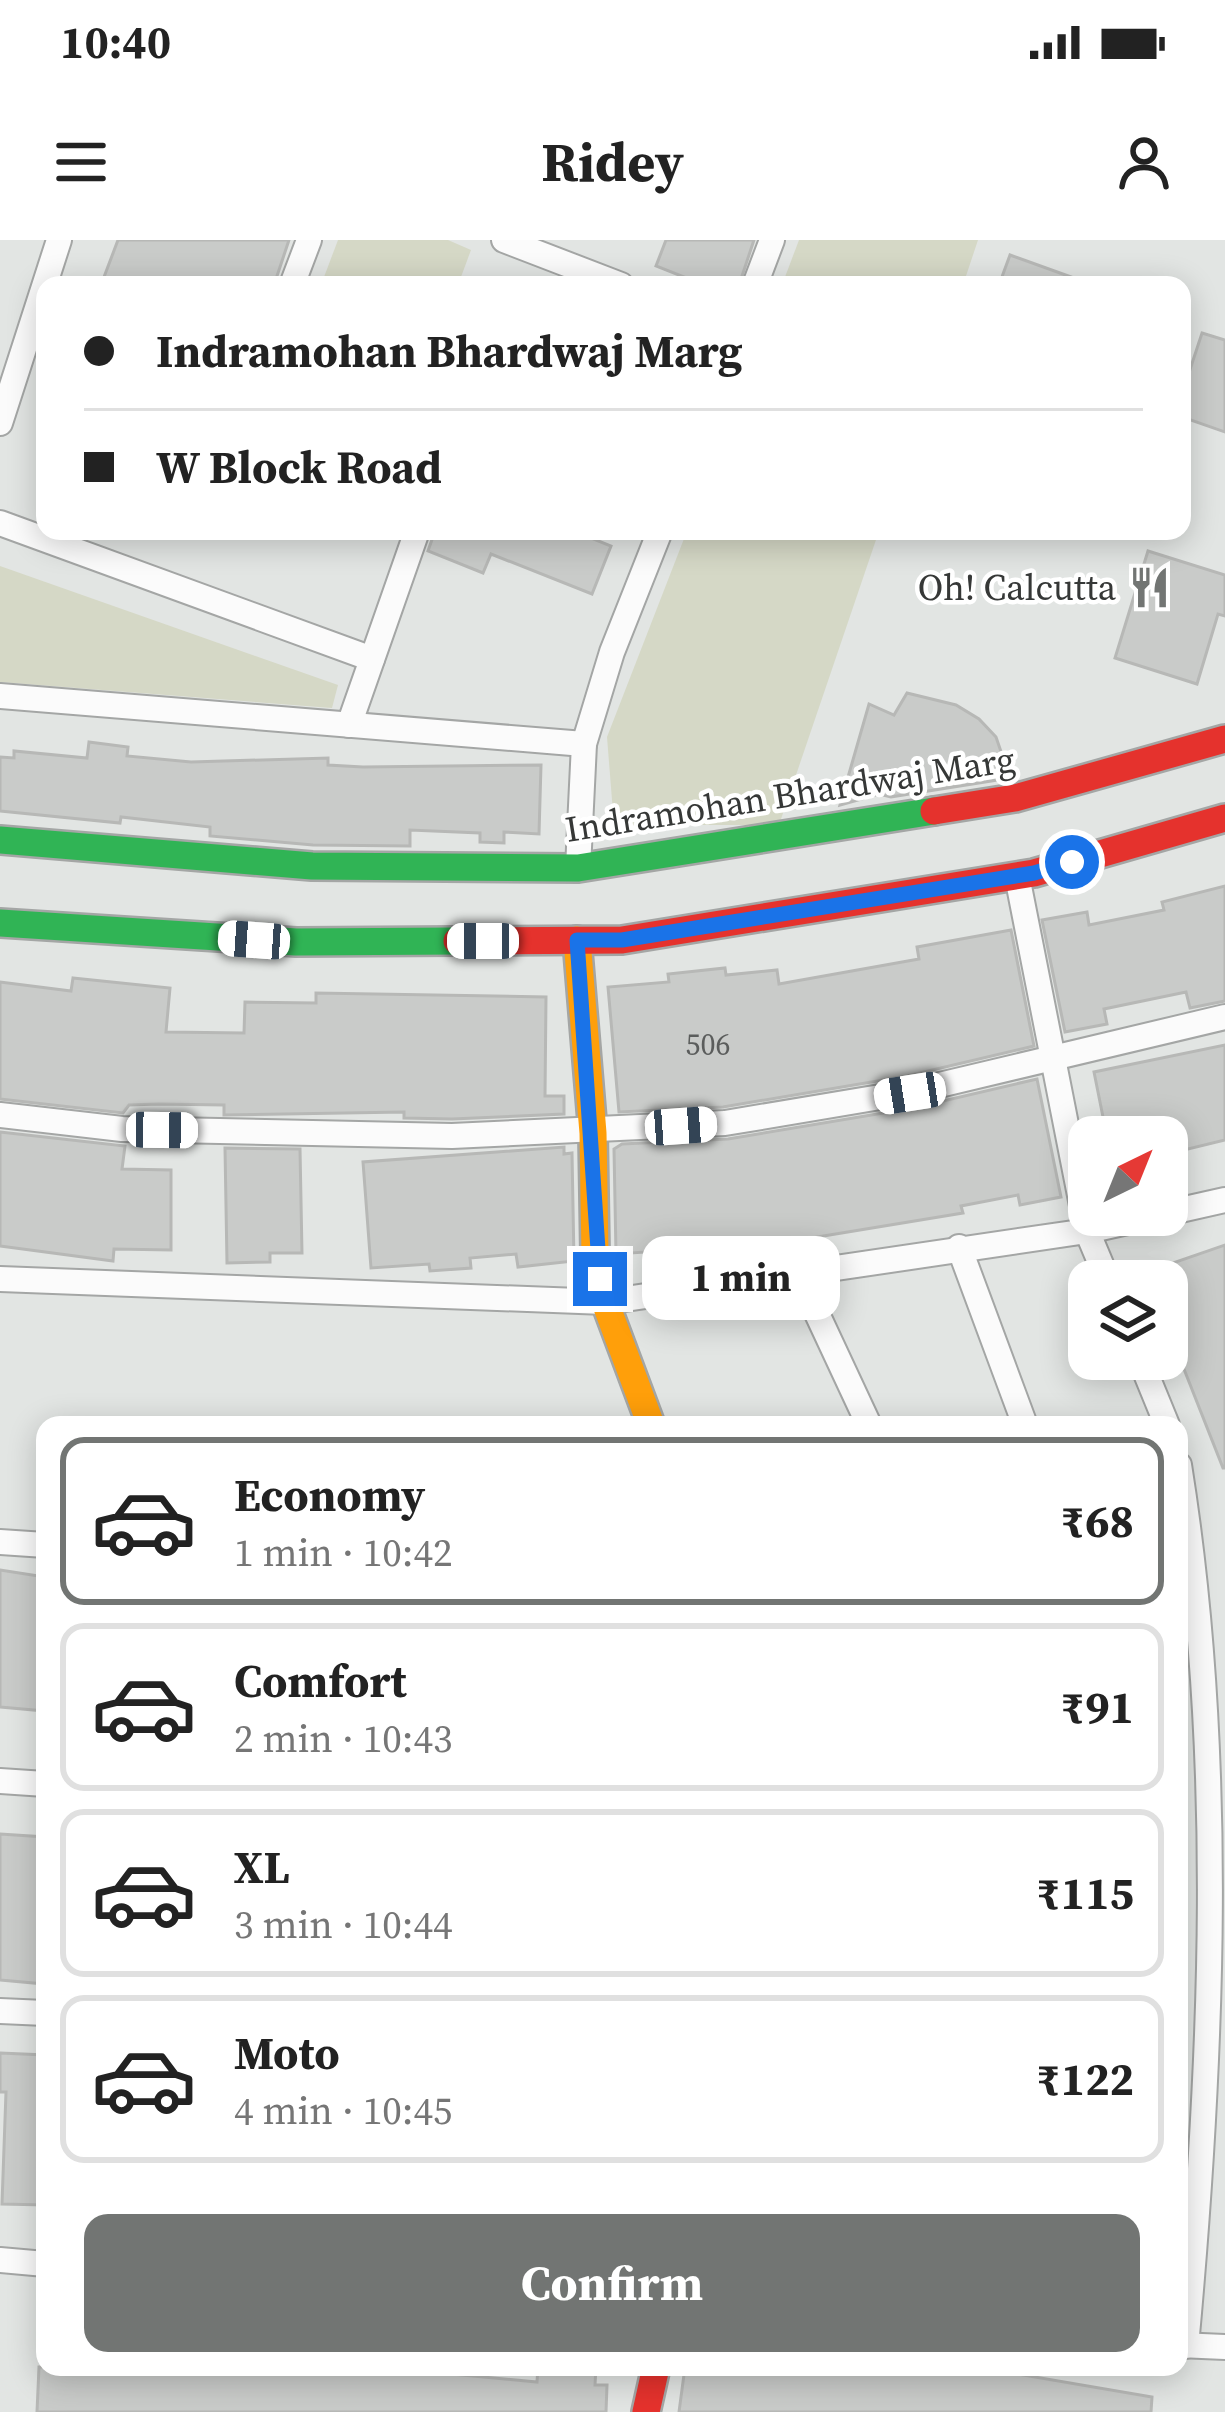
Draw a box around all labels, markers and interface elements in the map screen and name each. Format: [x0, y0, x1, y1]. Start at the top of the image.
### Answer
text: 10:40 [60, 11, 171, 73]
text: Ridey [541, 125, 684, 199]
icon: menu [48, 129, 114, 195]
icon: person [1111, 129, 1177, 195]
text: Indramohan Bhardwaj Marg [156, 320, 742, 382]
text: W Block Road [156, 436, 442, 498]
place label: Oh! Calcutta [918, 563, 1117, 612]
restaurant icon: Oh! Calcutta [1127, 564, 1173, 610]
street label: Indramohan Bhardwaj Marg [562, 734, 1018, 854]
route start [1045, 835, 1099, 889]
car [217, 920, 291, 960]
car [447, 923, 519, 959]
house number: 506 [686, 1024, 731, 1065]
car [872, 1070, 948, 1116]
car [644, 1106, 718, 1146]
car [126, 1111, 198, 1149]
north arrow [1068, 1116, 1188, 1236]
map controls [1068, 1116, 1188, 1380]
callout: 1 min [642, 1237, 840, 1321]
text: 1 min [690, 1251, 792, 1304]
route end [573, 1252, 627, 1306]
button: layers [1068, 1260, 1188, 1380]
text: Economy [234, 1464, 425, 1526]
icon: car [90, 1467, 198, 1575]
text: ₹68 [1061, 1490, 1134, 1552]
text: 1 min · 10:42 [234, 1526, 453, 1579]
text: Comfort [234, 1650, 407, 1712]
icon: car [90, 1653, 198, 1761]
text: ₹91 [1061, 1676, 1134, 1738]
text: 2 min · 10:43 [234, 1712, 453, 1765]
text: XL [234, 1836, 290, 1898]
icon: car [90, 1839, 198, 1947]
text: ₹115 [1036, 1862, 1134, 1924]
text: 3 min · 10:44 [234, 1898, 453, 1951]
text: Moto [234, 2022, 340, 2084]
icon: car [90, 2025, 198, 2133]
text: ₹122 [1036, 2048, 1134, 2110]
text: 4 min · 10:45 [234, 2084, 453, 2137]
button: Confirm [84, 2214, 1140, 2352]

